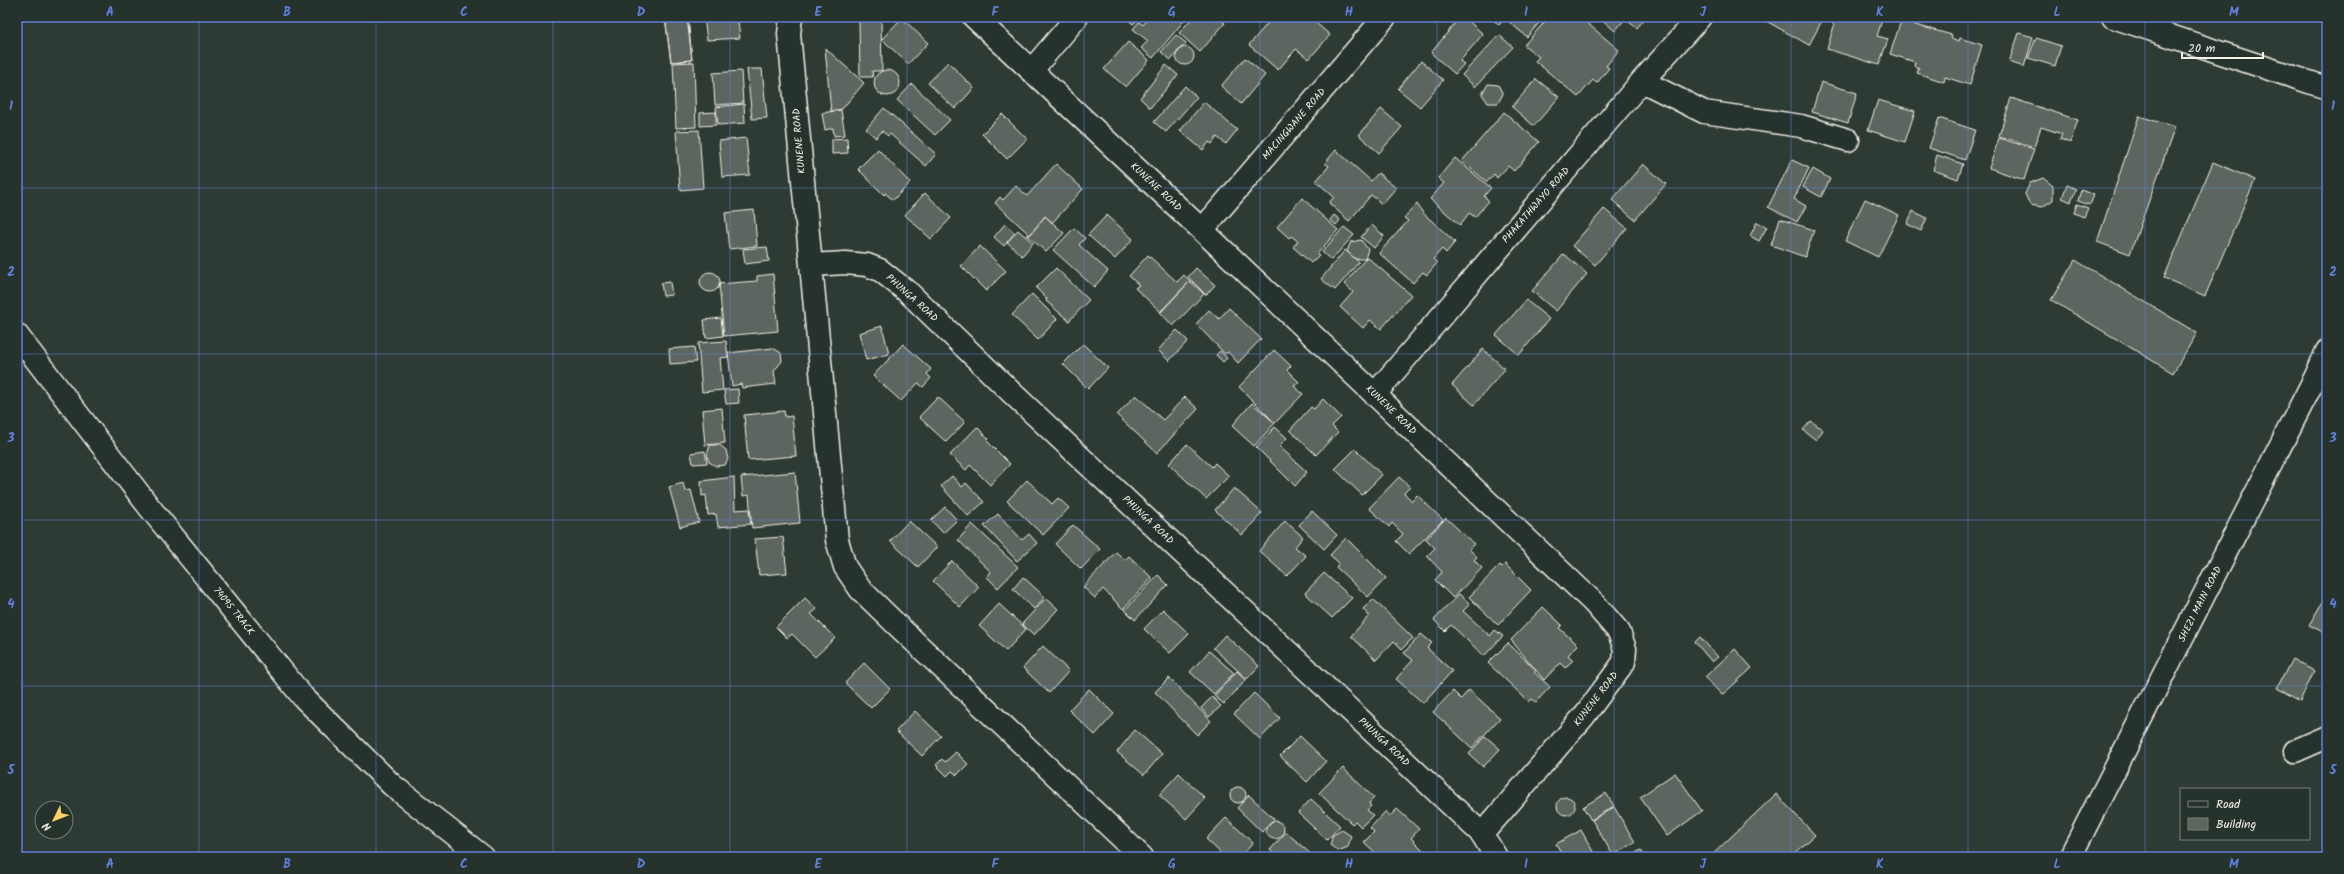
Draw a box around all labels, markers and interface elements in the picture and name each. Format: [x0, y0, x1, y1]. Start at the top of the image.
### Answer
text: A [106, 2, 114, 23]
text: B [283, 2, 291, 23]
text: C [460, 2, 468, 23]
text: D [637, 2, 646, 23]
text: E [814, 2, 822, 23]
text: F [991, 2, 999, 23]
text: G [1168, 2, 1176, 23]
text: H [1345, 2, 1354, 23]
text: I [1524, 2, 1528, 23]
text: J [1700, 2, 1707, 23]
text: K [1876, 2, 1884, 23]
text: L [2053, 2, 2061, 23]
text: M [2229, 2, 2239, 23]
scale bar [2182, 34, 2263, 60]
text: 20 m [2188, 39, 2216, 58]
street label: MACINGWANE ROAD [1258, 84, 1330, 164]
text: 1 [9, 96, 13, 117]
text: 1 [2331, 96, 2335, 117]
street label: KUNENE ROAD [788, 107, 810, 174]
street label: KUNENE ROAD [1127, 159, 1186, 216]
street label: PHAKATHWAYO ROAD [1498, 163, 1574, 247]
text: 2 [7, 262, 15, 283]
text: 2 [2329, 262, 2337, 283]
street label: PHUNGA ROAD [882, 270, 942, 326]
street label: KUNENE ROAD [1362, 381, 1421, 439]
text: 3 [6, 428, 15, 449]
text: 3 [2328, 428, 2337, 449]
street label: PHUNGA ROAD [1119, 492, 1178, 549]
street label: SHEZI MAIN ROAD [2174, 563, 2226, 645]
street label: 74095 TRACK [209, 583, 259, 639]
text: 4 [7, 594, 15, 615]
text: 4 [2329, 594, 2337, 615]
street label: KUNENE ROAD [1569, 668, 1623, 730]
street label: PHUNGA ROAD [1355, 714, 1414, 771]
text: 5 [7, 760, 16, 781]
text: 5 [2329, 760, 2338, 781]
legend [2180, 788, 2310, 840]
text: Road [2216, 795, 2241, 814]
north arrow [34, 800, 74, 840]
text: Building [2216, 815, 2256, 834]
text: N [38, 817, 56, 835]
text: A [106, 854, 114, 874]
text: B [283, 854, 291, 874]
text: C [460, 854, 468, 874]
text: D [637, 854, 646, 874]
text: E [814, 854, 822, 874]
text: F [991, 854, 999, 874]
text: G [1168, 854, 1176, 874]
text: H [1345, 854, 1354, 874]
text: I [1524, 854, 1528, 874]
text: J [1700, 854, 1707, 874]
text: K [1876, 854, 1884, 874]
text: L [2053, 854, 2061, 874]
text: M [2229, 854, 2239, 874]

